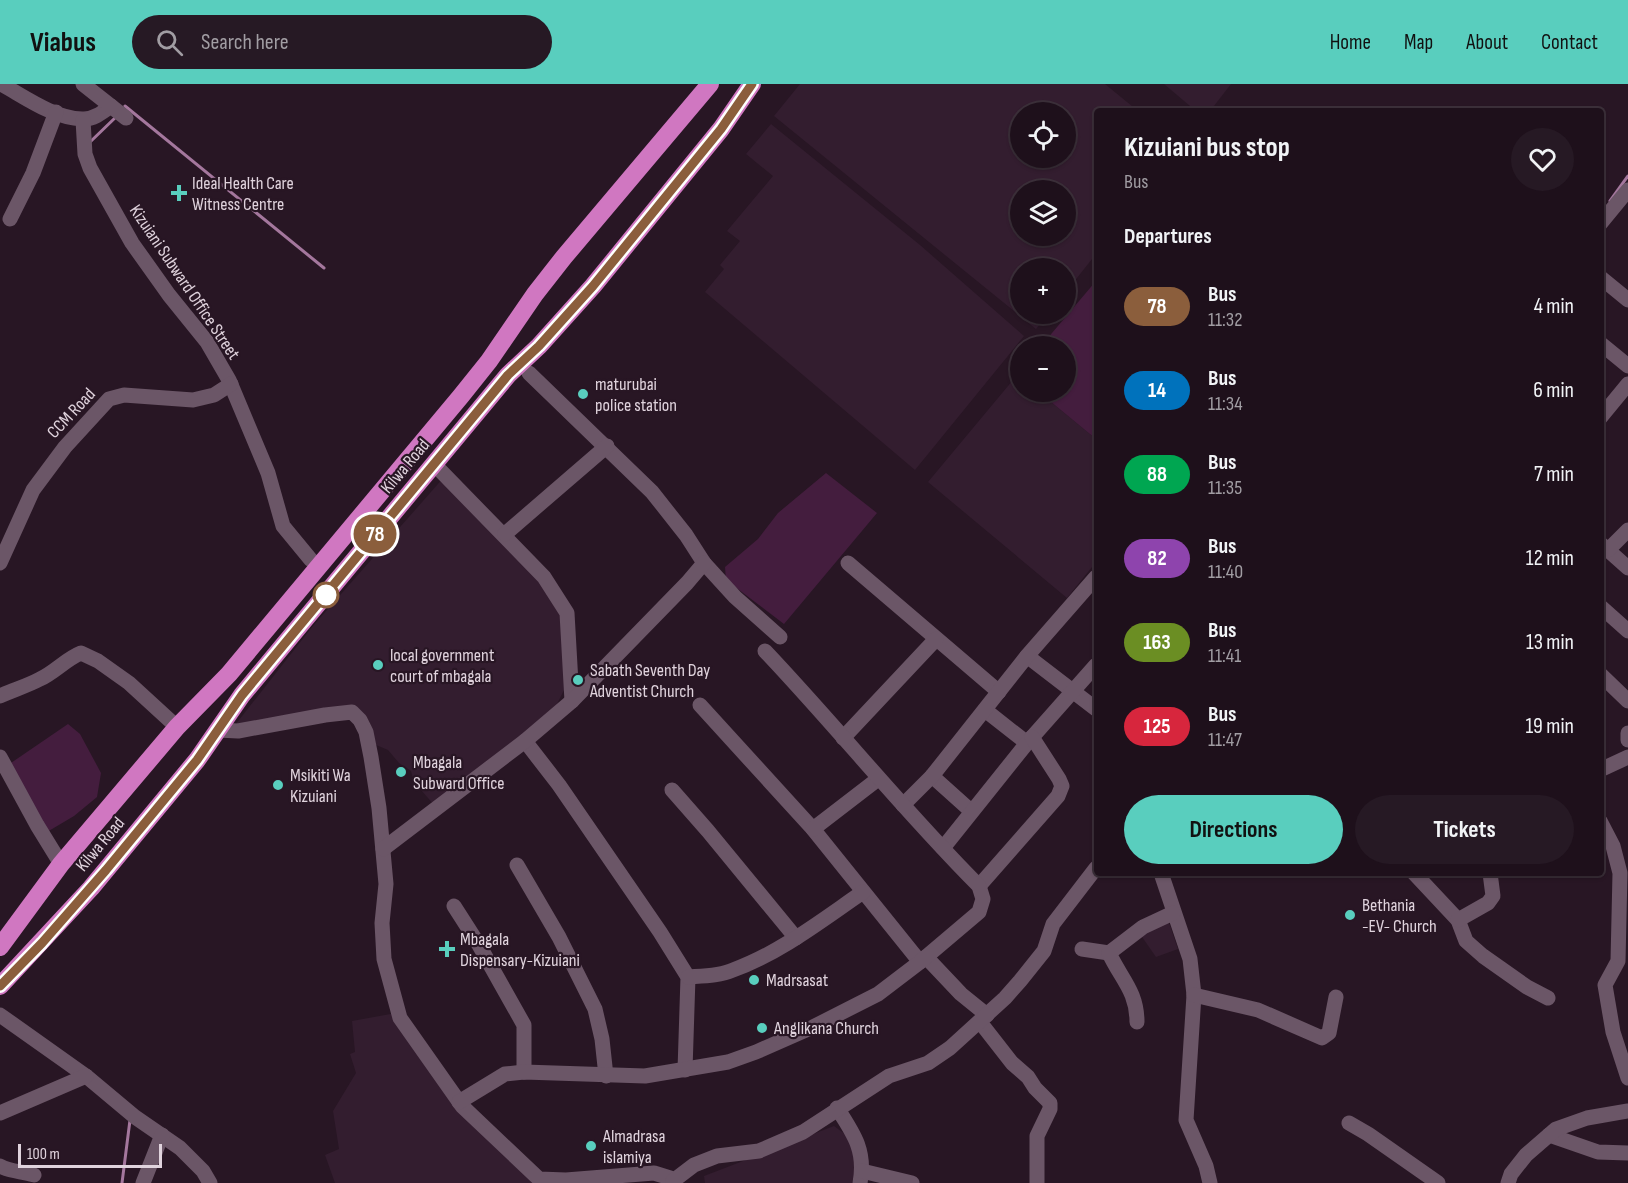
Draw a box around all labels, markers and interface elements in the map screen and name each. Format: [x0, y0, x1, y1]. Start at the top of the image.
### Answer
search box [132, 15, 552, 69]
text: Viabus [30, 26, 96, 59]
icon: search [153, 26, 186, 59]
text: Search here [201, 29, 288, 56]
text: Home [1330, 30, 1371, 55]
text: Map [1404, 30, 1433, 55]
text: About [1466, 30, 1508, 55]
text: Contact [1541, 30, 1598, 55]
map controls [1010, 102, 1076, 402]
button: locate [1010, 102, 1076, 168]
button: heart [1511, 128, 1574, 191]
text: Kizuiani bus stop [1124, 131, 1290, 164]
text: Bus [1124, 170, 1148, 194]
place label: Ideal Health Care Witness Centre [192, 173, 294, 215]
button: layers [1010, 180, 1076, 246]
marker: Ideal Health Care Witness Centre [170, 184, 188, 202]
street label: Kizuiani Subward Office Street [125, 201, 244, 364]
text: Departures [1124, 223, 1212, 250]
button: + [1010, 258, 1076, 324]
text: Bus [1208, 281, 1237, 308]
text: 4 min [1534, 293, 1574, 320]
text: 78 [1148, 294, 1166, 319]
text: 11:32 [1208, 308, 1242, 332]
button: − [1010, 336, 1076, 402]
text: Bus [1208, 365, 1237, 392]
place label: maturubai police station [595, 374, 677, 416]
text: 6 min [1533, 377, 1574, 404]
text: 14 [1148, 378, 1166, 403]
street label: CCM Road [43, 384, 100, 443]
marker: maturubai police station [576, 387, 590, 401]
text: 11:34 [1208, 392, 1243, 416]
street label: Kilwa Road [377, 435, 434, 498]
text: Bus [1208, 449, 1237, 476]
text: 7 min [1534, 461, 1574, 488]
text: 88 [1147, 462, 1167, 487]
text: 11:35 [1208, 476, 1242, 500]
line badge: 78 [348, 514, 402, 554]
text: 78 [366, 522, 384, 547]
text: Bus [1208, 533, 1237, 560]
text: 12 min [1526, 545, 1574, 572]
text: 82 [1147, 546, 1167, 571]
text: 11:40 [1208, 560, 1243, 584]
unlabelled marker [313, 582, 339, 608]
text: Bus [1208, 617, 1237, 644]
text: 13 min [1526, 629, 1574, 656]
text: 163 [1143, 630, 1171, 655]
text: 11:41 [1208, 644, 1241, 668]
place label: local government court of mbagala [390, 645, 495, 687]
marker: local government court of mbagala [371, 658, 385, 672]
place label: Sabath Seventh Day Adventist Church [589, 660, 710, 702]
marker: Sabath Seventh Day Adventist Church [571, 673, 585, 687]
text: Bus [1208, 701, 1237, 728]
text: 19 min [1525, 713, 1574, 740]
text: 125 [1144, 714, 1170, 739]
text: 11:47 [1208, 728, 1242, 752]
place label: Mbagala Subward Office [413, 752, 505, 794]
place label: Msikiti Wa Kizuiani [290, 765, 351, 807]
marker: Mbagala Subward Office [394, 765, 408, 779]
marker: Msikiti Wa Kizuiani [271, 778, 285, 792]
button: Directions [1124, 795, 1343, 864]
button: Tickets [1355, 795, 1574, 864]
street label: Kilwa Road [72, 813, 129, 876]
place label: Bethania -EV- Church [1362, 895, 1437, 937]
marker: Bethania -EV- Church [1343, 908, 1357, 922]
place label: Mbagala Dispensary-Kizuiani [460, 929, 580, 971]
marker: Mbagala Dispensary-Kizuiani [438, 940, 456, 958]
place label: Madrsasat [766, 970, 829, 991]
marker: Madrsasat [747, 973, 761, 987]
place label: Anglikana Church [773, 1018, 879, 1039]
marker: Anglikana Church [755, 1021, 769, 1035]
place label: Almadrasa islamiya [602, 1126, 665, 1168]
marker: Almadrasa islamiya [584, 1139, 598, 1153]
scale bar [18, 1141, 162, 1168]
text: 100 m [27, 1145, 60, 1164]

